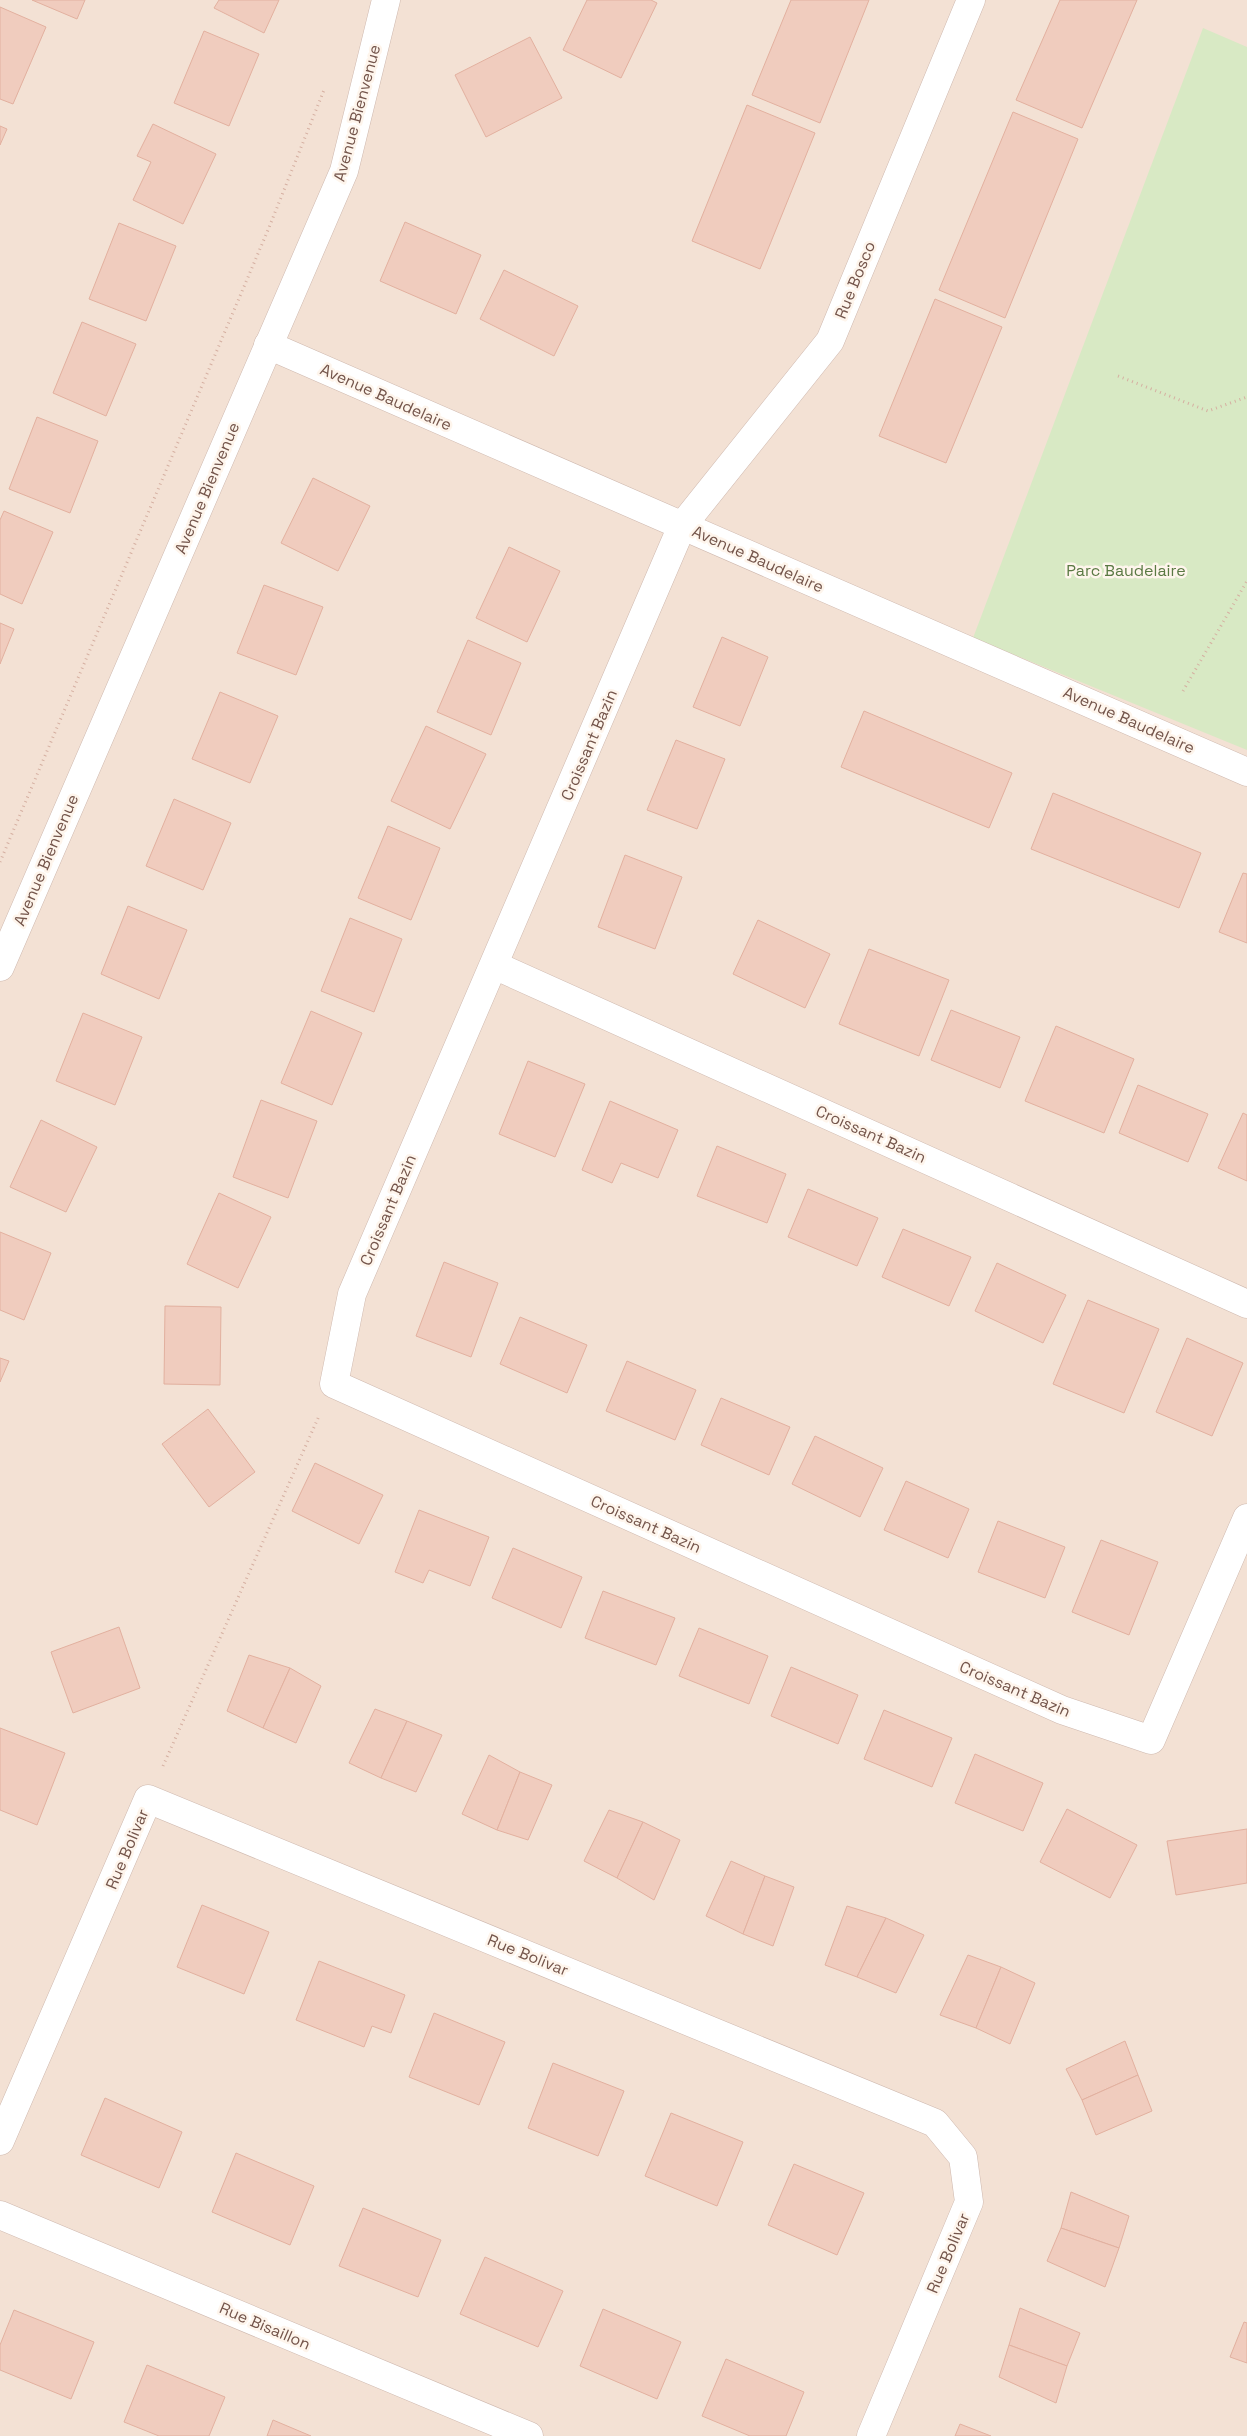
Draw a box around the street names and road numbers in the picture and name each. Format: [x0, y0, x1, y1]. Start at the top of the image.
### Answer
street label: Avenue Bienvenue [329, 42, 385, 184]
street label: Rue Bosco [830, 238, 880, 322]
street label: Avenue Baudelaire [317, 359, 455, 435]
street label: Avenue Bienvenue [170, 419, 244, 557]
street label: Avenue Baudelaire [689, 521, 827, 597]
street label: Avenue Baudelaire [1060, 682, 1198, 758]
street label: Croissant Bazin [556, 686, 622, 804]
street label: Avenue Bienvenue [9, 791, 83, 929]
street label: Croissant Bazin [812, 1100, 930, 1168]
street label: Croissant Bazin [355, 1151, 421, 1269]
street label: Croissant Bazin [587, 1490, 705, 1558]
street label: Croissant Bazin [956, 1656, 1074, 1722]
street label: Rue Bolivar [101, 1806, 153, 1892]
street label: Rue Bolivar [484, 1929, 572, 1981]
street label: Rue Bolivar [922, 2210, 974, 2296]
street label: Rue Bisaillon [216, 2297, 314, 2355]

